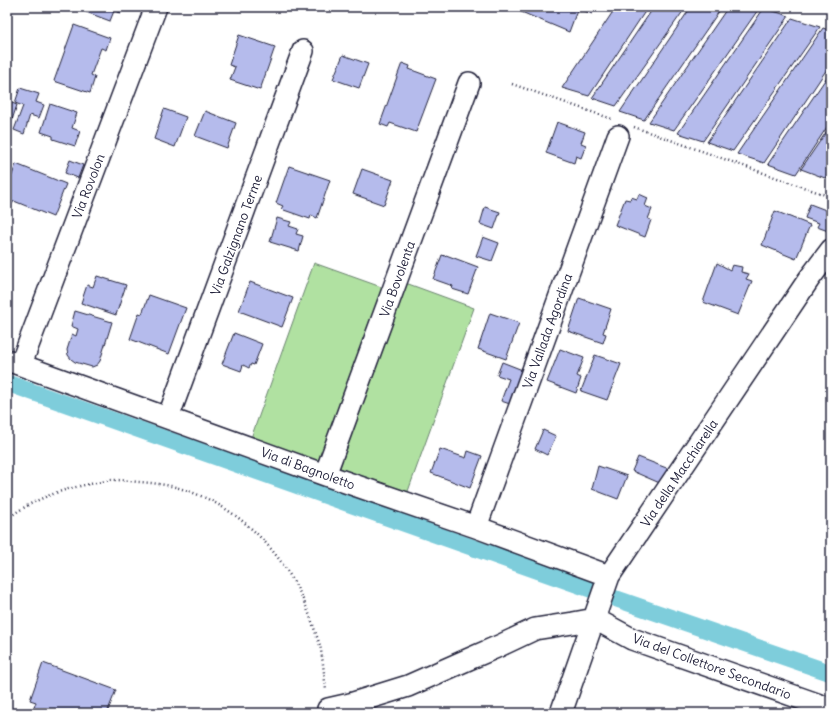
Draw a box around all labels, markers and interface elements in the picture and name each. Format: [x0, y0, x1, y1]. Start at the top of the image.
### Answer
street label: Via Rovolon [68, 151, 109, 221]
street label: Via Galzignano Terme [207, 173, 266, 298]
street label: Via Bovolenta [376, 239, 419, 320]
street label: Via Vallada Agordina [519, 271, 576, 391]
street label: Via della Macchiarella [637, 416, 722, 530]
street label: Via di Bagnoletto [258, 444, 357, 493]
street label: Via del Collettore Secondario [630, 630, 794, 703]

